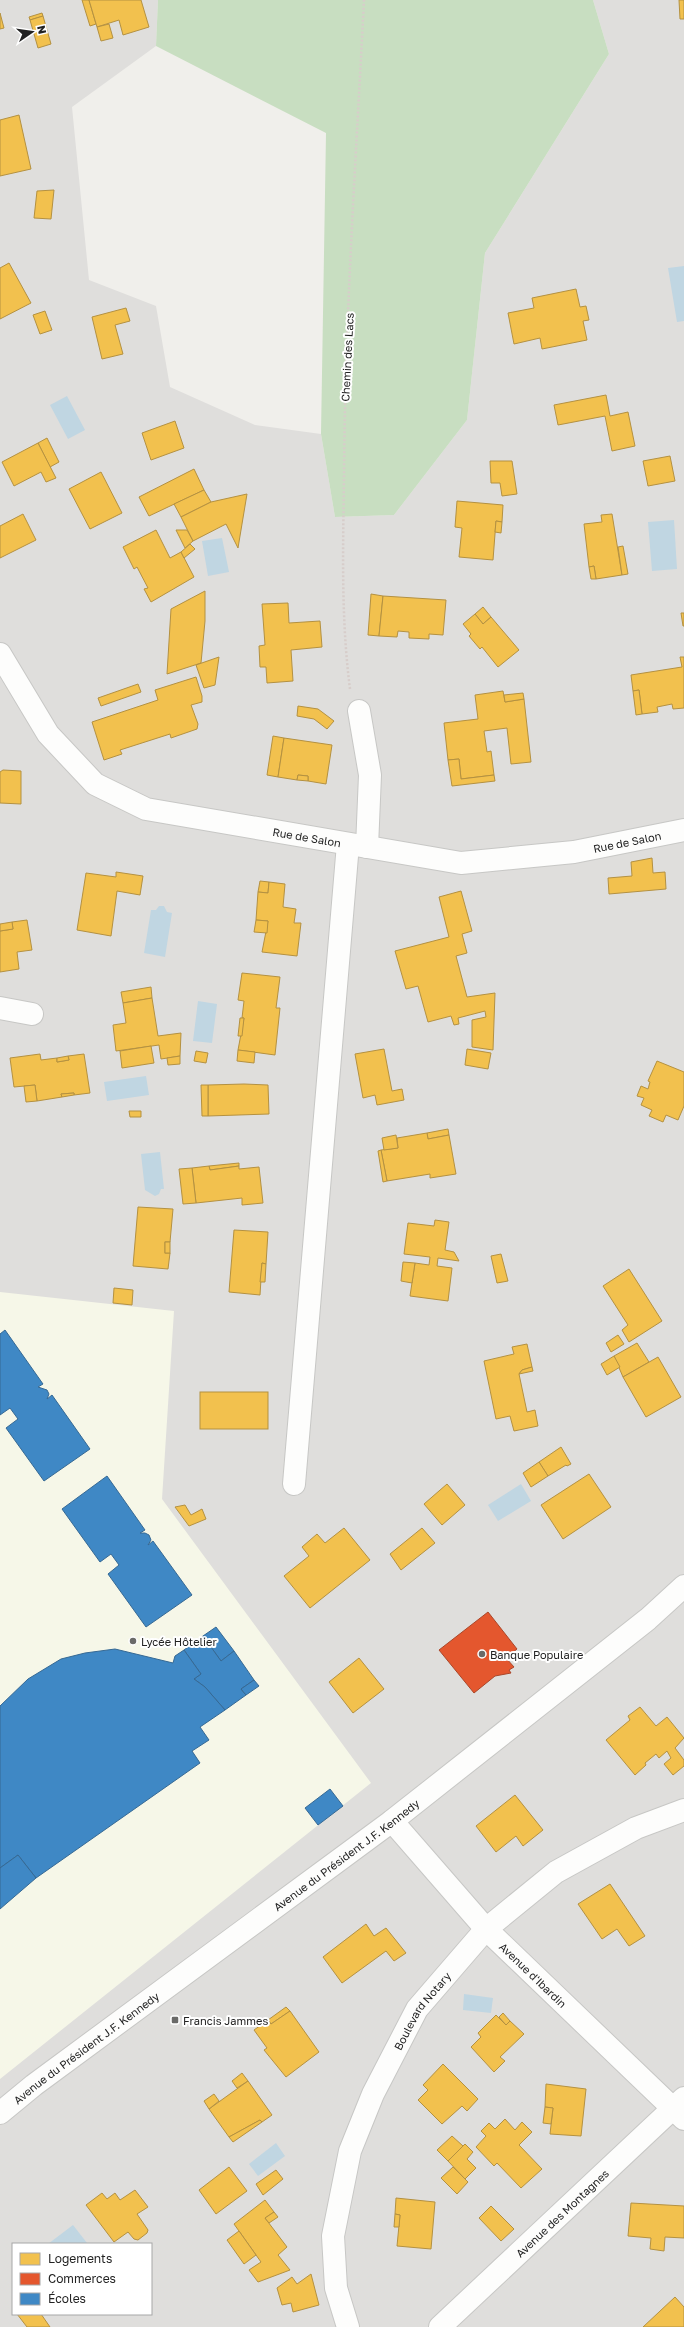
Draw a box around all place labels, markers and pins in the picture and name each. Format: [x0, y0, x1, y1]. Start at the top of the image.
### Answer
place label: Lycée Hôtelier [141, 1635, 217, 1648]
marker: Lycée Hôtelier [128, 1636, 138, 1646]
place label: Banque Populaire [490, 1648, 583, 1661]
marker: Banque Populaire [477, 1649, 487, 1659]
place label: Francis Jammes [183, 2014, 268, 2027]
marker: Francis Jammes [170, 2015, 180, 2025]

